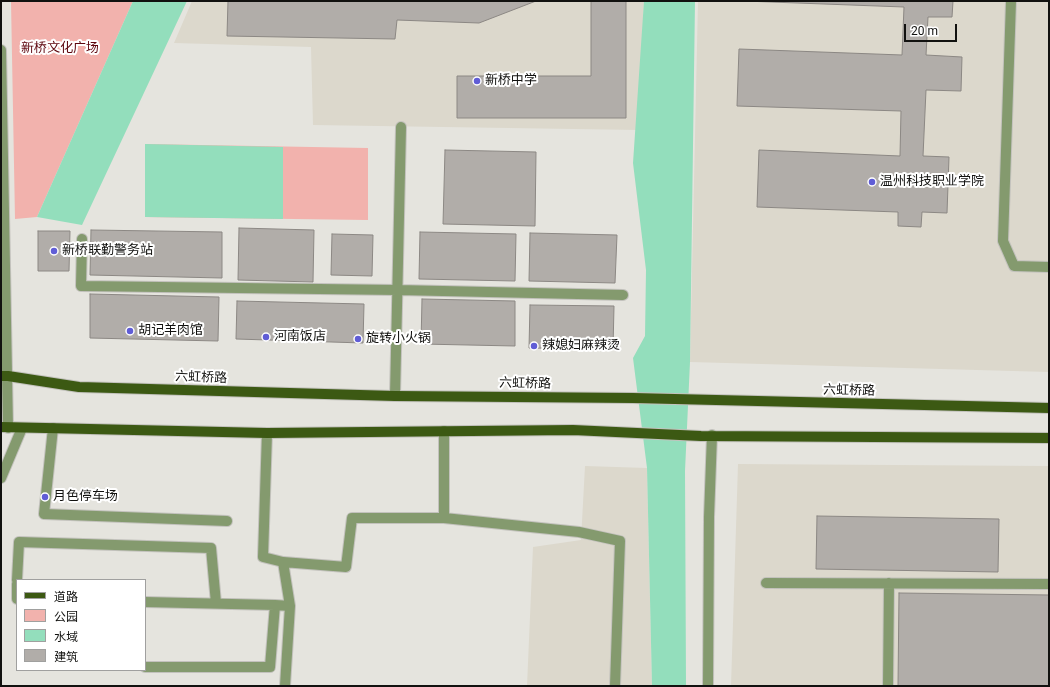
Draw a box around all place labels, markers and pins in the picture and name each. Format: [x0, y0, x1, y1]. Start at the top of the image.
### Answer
place label: 新桥中学 [485, 73, 537, 89]
marker: 新桥中学 [472, 76, 482, 86]
place label: 温州科技职业学院 [880, 174, 984, 190]
marker: 温州科技职业学院 [867, 177, 877, 187]
place label: 新桥联勤警务站 [62, 243, 153, 259]
marker: 新桥联勤警务站 [49, 246, 59, 256]
place label: 胡记羊肉馆 [138, 323, 203, 339]
marker: 胡记羊肉馆 [125, 326, 135, 336]
place label: 河南饭店 [274, 329, 326, 345]
place label: 旋转小火锅 [366, 331, 431, 347]
marker: 河南饭店 [261, 332, 271, 342]
marker: 旋转小火锅 [353, 334, 363, 344]
place label: 辣媳妇麻辣烫 [542, 338, 620, 354]
marker: 辣媳妇麻辣烫 [529, 341, 539, 351]
place label: 月色停车场 [53, 489, 118, 505]
marker: 月色停车场 [40, 492, 50, 502]

